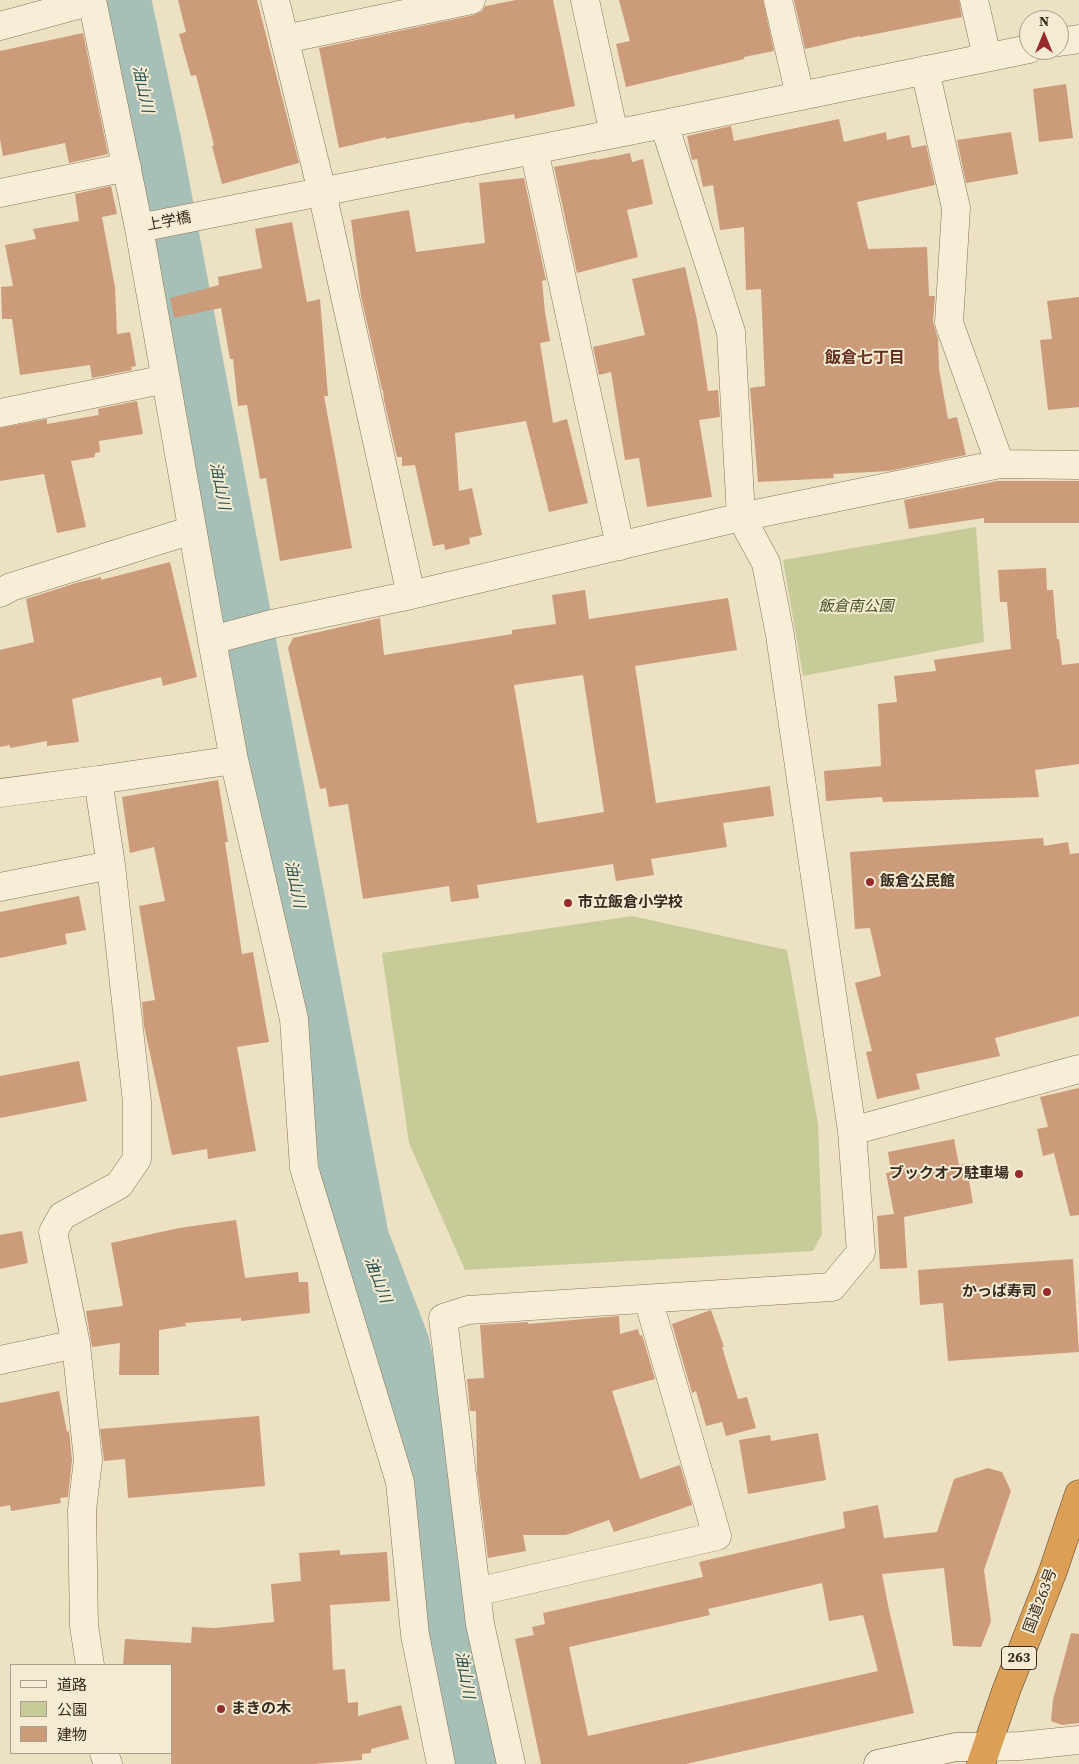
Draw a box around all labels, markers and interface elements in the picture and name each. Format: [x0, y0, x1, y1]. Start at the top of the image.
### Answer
north arrow [1019, 10, 1069, 60]
text: N [1039, 11, 1049, 31]
water label: 油山川 [128, 64, 156, 114]
street label: 上学橋 [145, 209, 193, 235]
district label: 飯倉七丁目 [825, 349, 905, 369]
water label: 油山川 [205, 461, 233, 511]
park label: 飯倉南公園 [819, 598, 893, 616]
water label: 油山川 [280, 859, 308, 909]
place label: 飯倉公民館 [880, 873, 955, 891]
marker: 飯倉公民館 [864, 876, 876, 888]
place label: 市立飯倉小学校 [578, 894, 683, 912]
marker: 市立飯倉小学校 [562, 897, 574, 909]
place label: ブックオフ駐車場 [889, 1165, 1009, 1183]
marker: ブックオフ駐車場 [1013, 1168, 1025, 1180]
water label: 油山川 [359, 1254, 395, 1306]
place label: かっぱ寿司 [962, 1283, 1037, 1301]
marker: かっぱ寿司 [1041, 1286, 1053, 1298]
street label: 国道263号 [1021, 1566, 1061, 1636]
road number: 263 [1002, 1646, 1036, 1670]
water label: 油山川 [450, 1650, 478, 1700]
legend [10, 1664, 172, 1754]
text: 道路 [57, 1674, 87, 1695]
text: 公園 [57, 1699, 87, 1720]
place label: まきの木 [231, 1700, 291, 1718]
marker: まきの木 [215, 1703, 227, 1715]
text: 建物 [57, 1724, 87, 1745]

